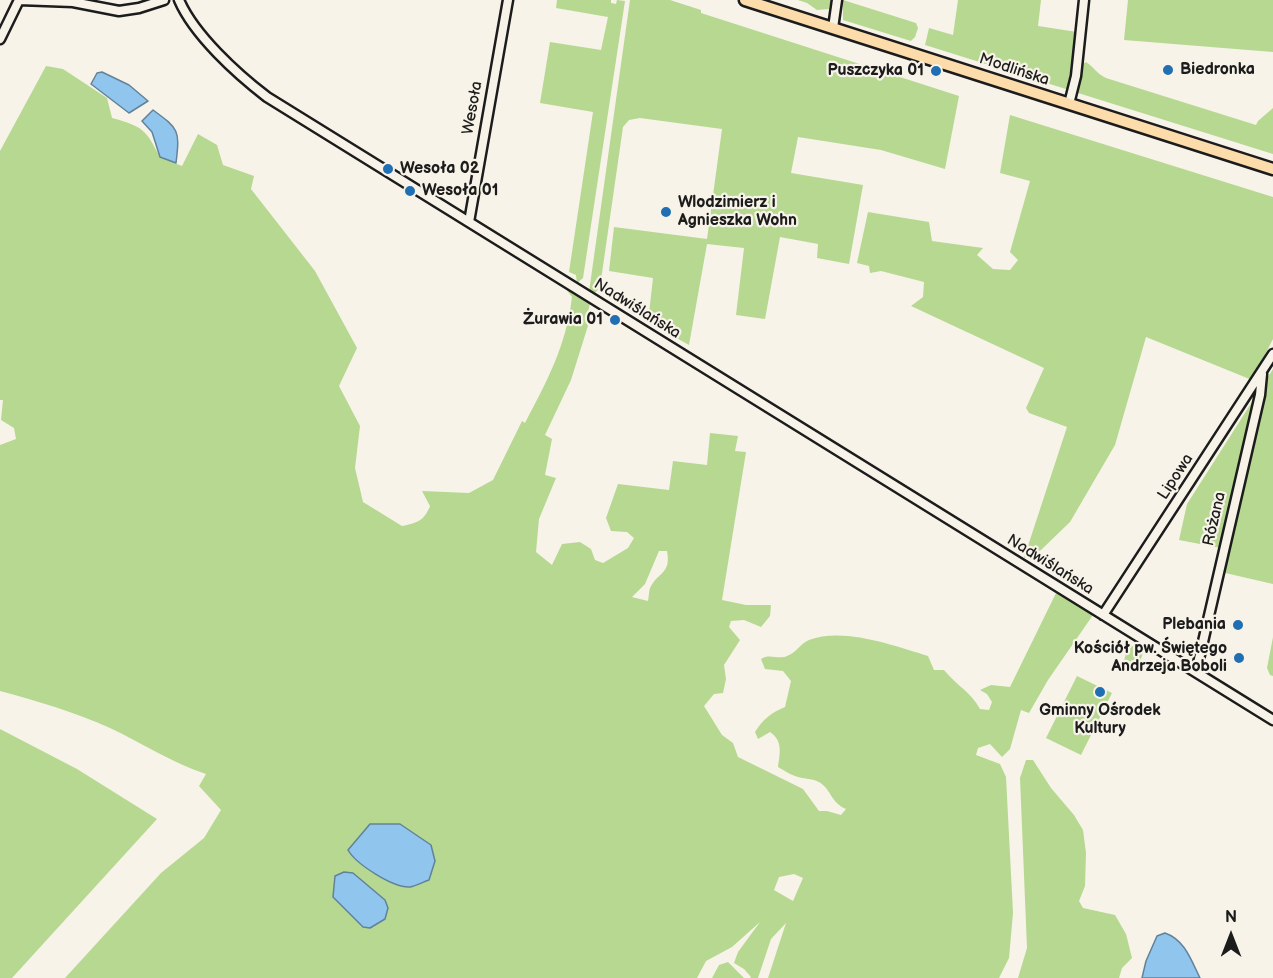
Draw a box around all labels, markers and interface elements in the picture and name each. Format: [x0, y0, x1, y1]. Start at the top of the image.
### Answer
street label: Modlińska [977, 50, 1051, 90]
place label: Biedronka [1180, 60, 1255, 80]
place label: Puszczyka 01 [827, 61, 924, 81]
marker: Biedronka [1161, 63, 1175, 77]
marker: Puszczyka 01 [929, 64, 943, 78]
street label: Wesoła [459, 80, 487, 136]
place label: Wesoła 02 [400, 159, 479, 179]
marker: Wesoła 02 [381, 162, 395, 176]
place label: Wesoła 01 [422, 181, 498, 201]
marker: Wesoła 01 [403, 184, 417, 198]
place label: Wlodzimierz i Agnieszka Wohn [678, 193, 797, 231]
marker: Wlodzimierz i Agnieszka Wohn [659, 205, 673, 219]
street label: Nadwiślańska [590, 275, 684, 343]
place label: Żurawia 01 [523, 310, 603, 330]
marker: Żurawia 01 [608, 313, 622, 327]
street label: Lipowa [1154, 450, 1198, 504]
street label: Różana [1199, 490, 1231, 548]
street label: Nadwiślańska [1003, 531, 1097, 599]
place label: Plebania [1162, 615, 1226, 635]
marker: Plebania [1231, 618, 1245, 632]
place label: Kościół pw. Świętego Andrzeja Boboli [1074, 639, 1227, 677]
marker: Kościół pw. Świętego Andrzeja Boboli [1232, 651, 1246, 665]
marker: Gminny Ośrodek Kultury [1093, 685, 1107, 699]
place label: Gminny Ośrodek Kultury [1039, 701, 1161, 739]
north arrow [1201, 906, 1261, 966]
text: N [1225, 908, 1237, 927]

